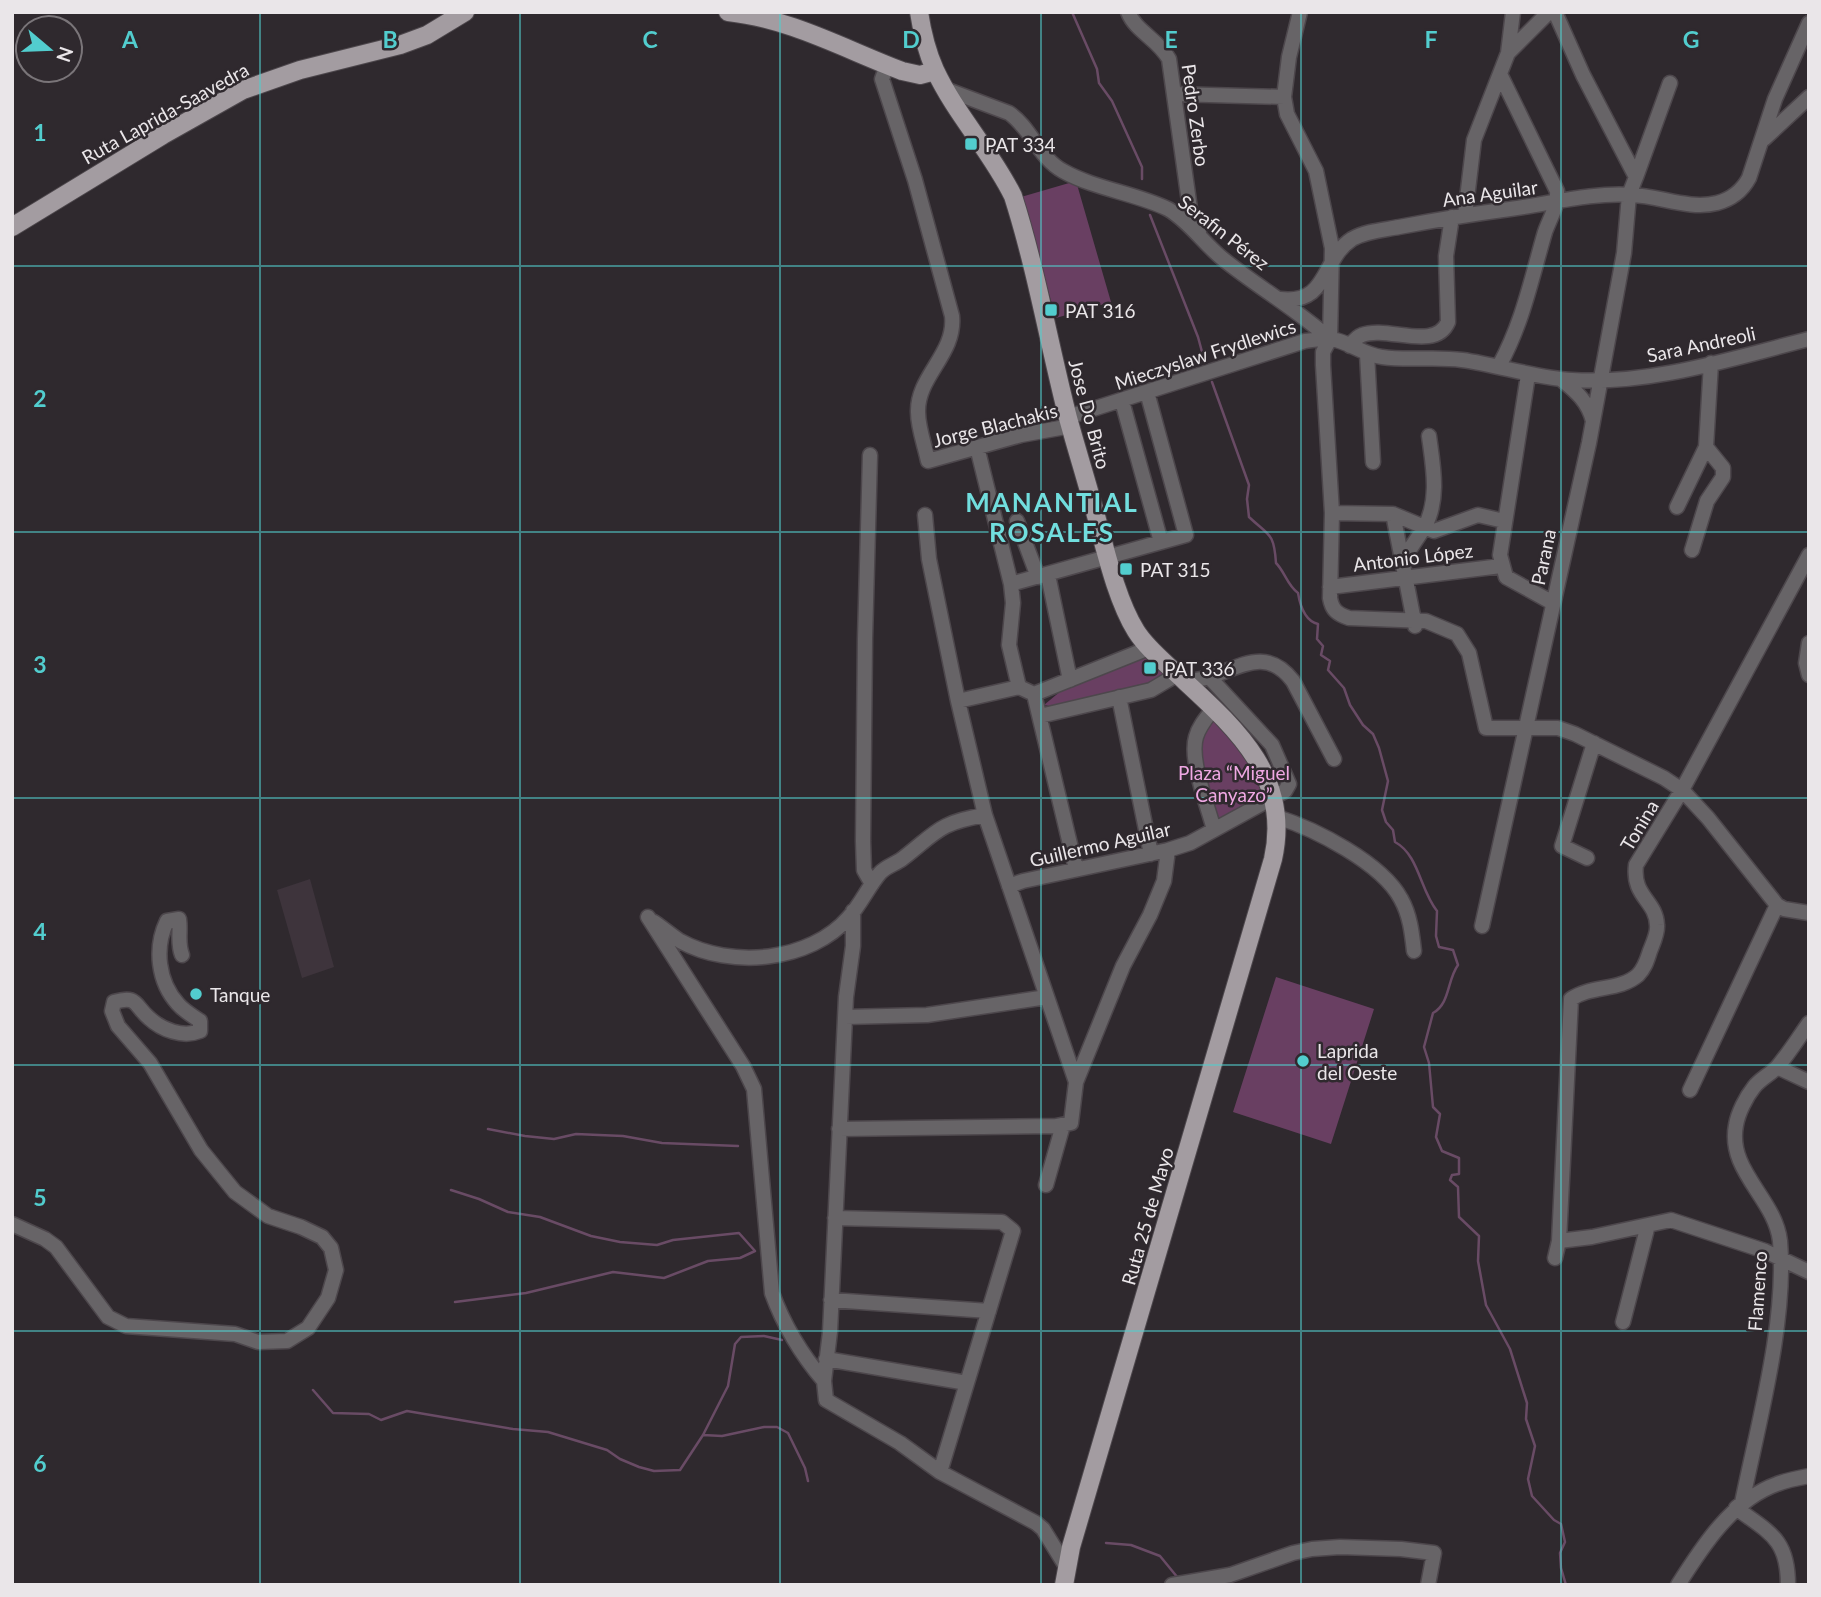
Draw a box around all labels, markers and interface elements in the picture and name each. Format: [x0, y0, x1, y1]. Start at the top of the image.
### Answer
north arrow [14, 14, 84, 84]
text: A [121, 25, 139, 53]
text: B [382, 25, 398, 53]
text: C [642, 25, 658, 53]
text: D [902, 25, 920, 53]
text: E [1164, 25, 1178, 53]
text: F [1424, 25, 1438, 53]
text: G [1683, 25, 1699, 53]
text: N [52, 44, 79, 65]
street label: Ruta Laprida-Saavedra [78, 58, 252, 168]
street label: Pedro Zerbo [1177, 62, 1215, 168]
text: 1 [33, 118, 47, 146]
place label: PAT 334 [985, 133, 1056, 156]
marker: PAT 334 [963, 136, 979, 152]
street label: Ana Aguilar [1441, 175, 1539, 211]
street label: Serafin Pérez [1174, 189, 1274, 275]
place label: PAT 316 [1065, 299, 1136, 322]
marker: PAT 316 [1043, 302, 1059, 318]
street label: Mieczyslaw Frydlewics [1112, 314, 1298, 394]
street label: Sara Andreoli [1645, 321, 1757, 367]
street label: Jose Do Brito [1064, 357, 1116, 471]
text: 2 [33, 384, 47, 412]
street label: Jorge Blachakis [930, 398, 1060, 452]
district label: MANANTIAL ROSALES [965, 486, 1139, 548]
street label: Parana [1526, 527, 1560, 587]
street label: Antonio López [1352, 538, 1474, 576]
place label: PAT 315 [1140, 558, 1211, 581]
marker: PAT 315 [1118, 561, 1134, 577]
text: 3 [33, 650, 47, 678]
place label: PAT 336 [1164, 657, 1235, 680]
marker: PAT 336 [1142, 660, 1158, 676]
park label: Plaza “Miguel Canyazo” [1178, 761, 1290, 806]
street label: Tonina [1615, 796, 1663, 854]
street label: Guillermo Aguilar [1027, 817, 1173, 871]
text: 4 [33, 917, 47, 945]
place label: Tanque [210, 983, 270, 1006]
marker: Tanque [188, 986, 204, 1002]
place label: Laprida del Oeste [1317, 1039, 1397, 1084]
marker: Laprida del Oeste [1295, 1053, 1311, 1069]
street label: Ruta 25 de Mayo [1116, 1144, 1178, 1288]
text: 5 [33, 1183, 47, 1211]
street label: Flamenco [1743, 1250, 1771, 1332]
text: 6 [33, 1449, 47, 1477]

